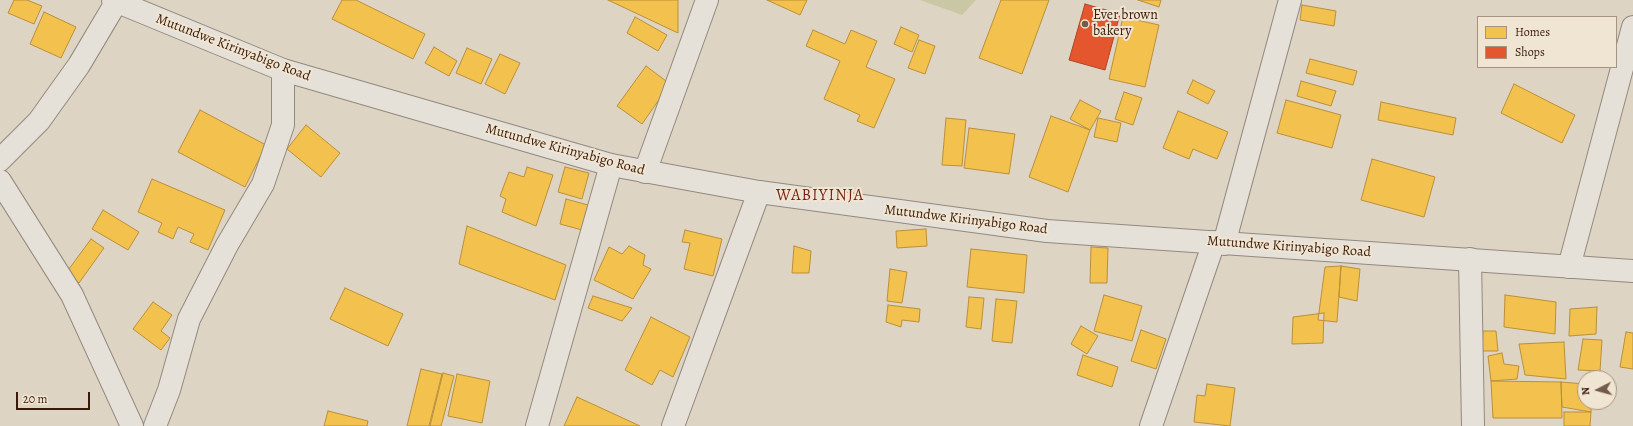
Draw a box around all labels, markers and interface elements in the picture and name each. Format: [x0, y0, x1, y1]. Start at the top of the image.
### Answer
place label: Ever brown bakery [1093, 8, 1158, 40]
street label: Mutundwe Kirinyabigo Road [153, 11, 313, 85]
legend [1477, 16, 1617, 68]
marker: Ever brown bakery [1080, 19, 1090, 29]
text: Homes [1515, 24, 1550, 40]
text: Shops [1515, 44, 1545, 60]
street label: Mutundwe Kirinyabigo Road [484, 121, 646, 179]
district label: WABIYINJA [776, 186, 864, 206]
street label: Mutundwe Kirinyabigo Road [883, 202, 1049, 238]
street label: Mutundwe Kirinyabigo Road [1207, 233, 1371, 261]
north arrow [1577, 370, 1617, 410]
scale bar [18, 384, 92, 410]
text: N [1578, 386, 1593, 396]
text: 20 m [23, 391, 47, 407]

